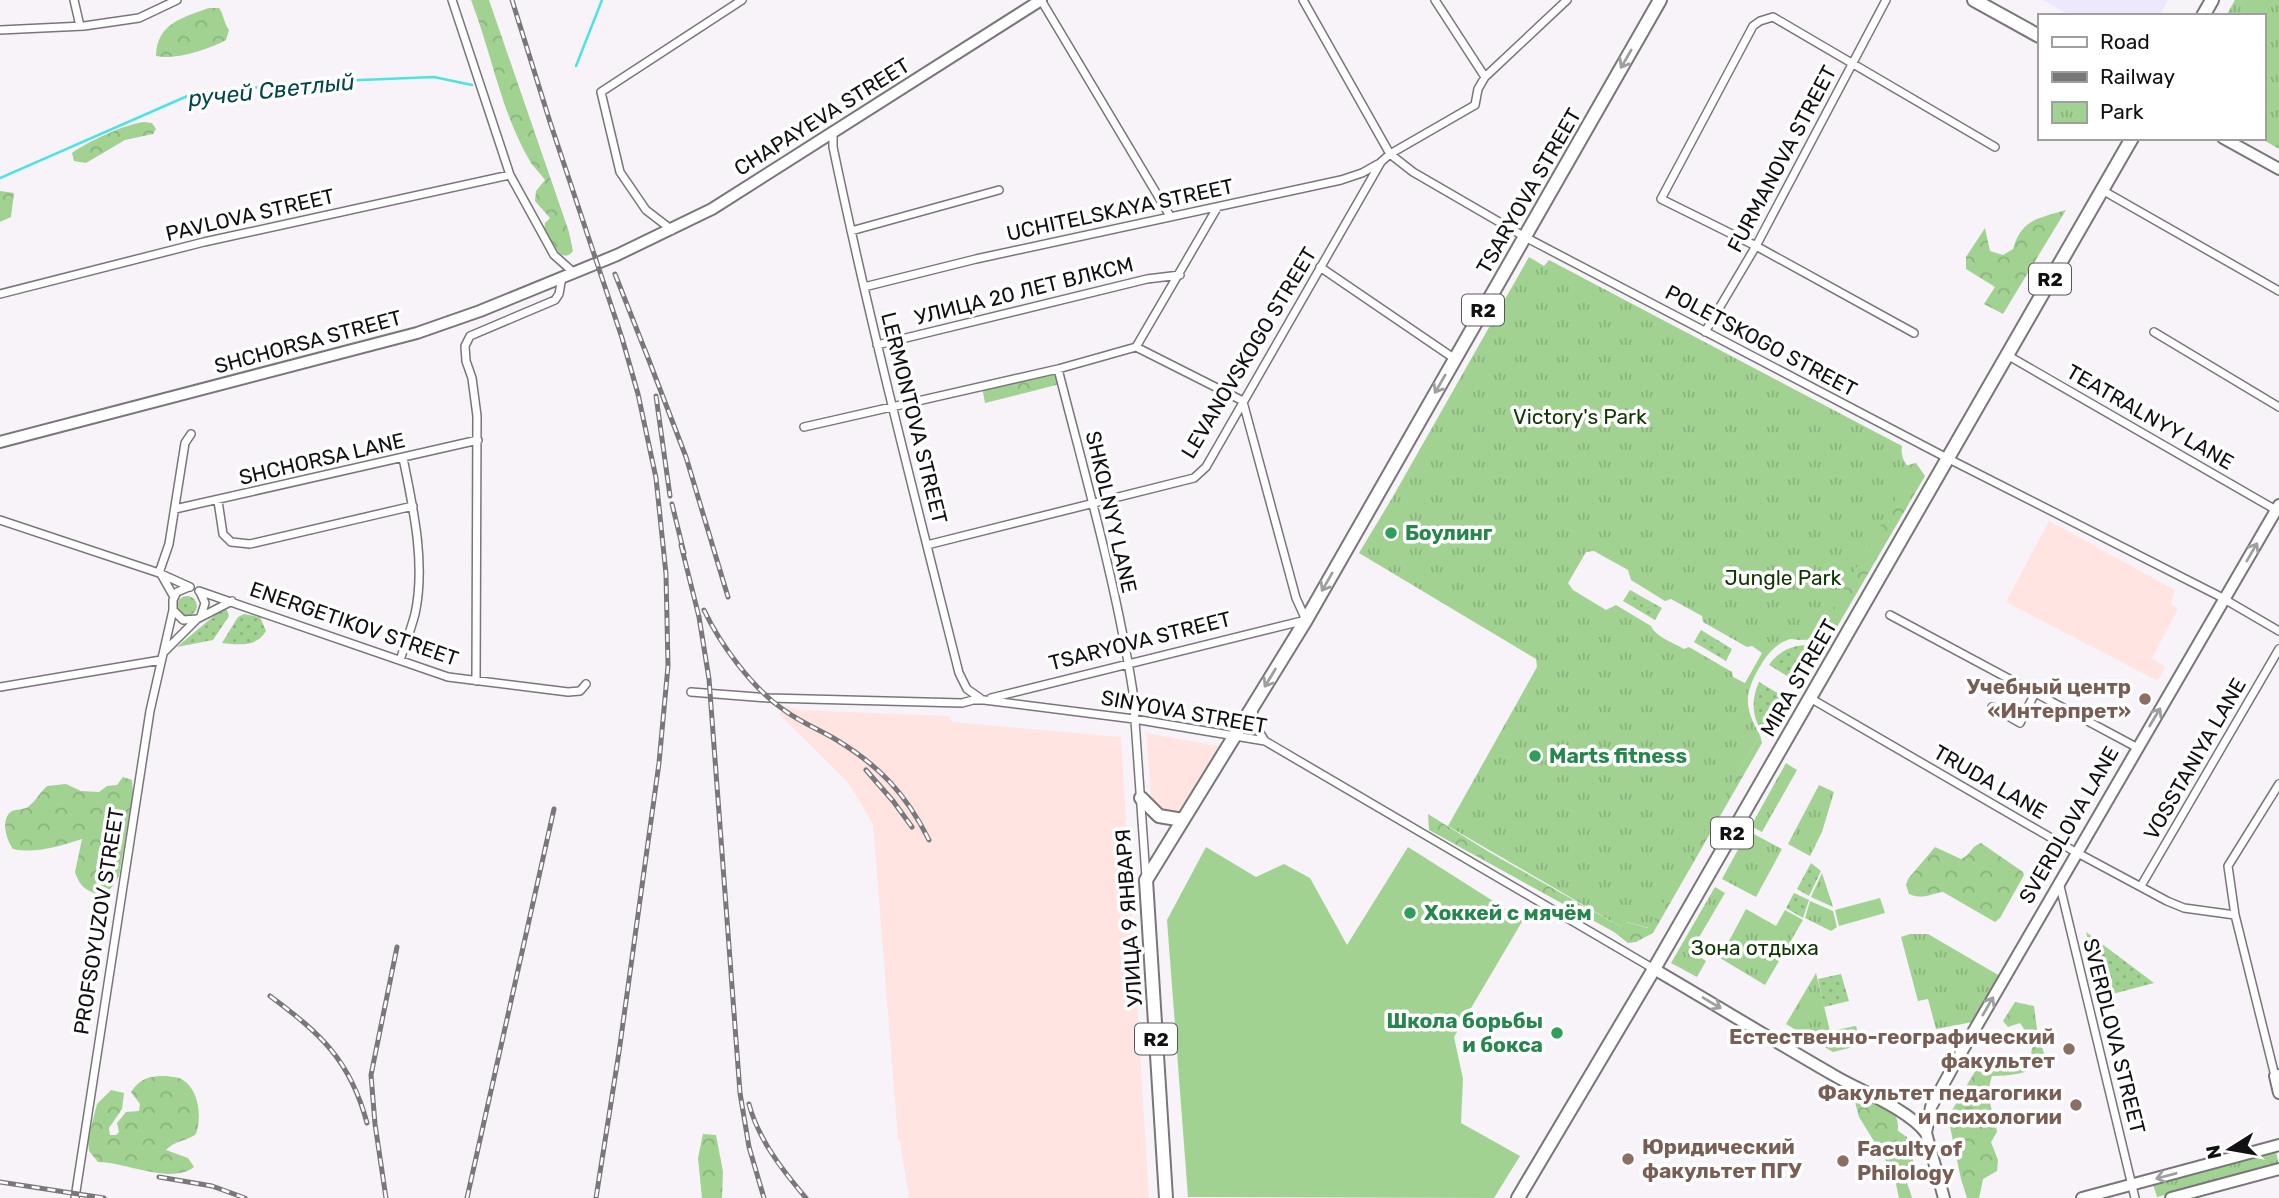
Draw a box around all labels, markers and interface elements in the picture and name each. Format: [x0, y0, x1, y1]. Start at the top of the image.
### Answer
legend [2038, 14, 2265, 140]
text: Road [2100, 29, 2150, 54]
one-way arrow [1619, 49, 1633, 69]
street label: CHAPAYEVA STREET [729, 52, 914, 181]
street label: FURMANOVA STREET [1722, 61, 1841, 256]
text: Railway [2100, 64, 2175, 89]
water label: ручей Светлый [186, 67, 356, 113]
text: Park [2100, 99, 2144, 124]
street label: TSARYOVA STREET [1471, 104, 1586, 278]
street label: UCHITELSKAYA STREET [1004, 173, 1236, 246]
street label: PAVLOVA STREET [163, 183, 337, 246]
street label: LEVANOVSKOGO STREET [1176, 243, 1322, 463]
street label: УЛИЦА 20 ЛЕТ ВЛКСМ [912, 251, 1136, 330]
road number: R2 [2029, 264, 2071, 294]
street label: POLETSKOGO STREET [1661, 279, 1861, 402]
road number: R2 [1462, 294, 1504, 326]
street label: SHCHORSA STREET [211, 304, 404, 379]
street label: LERMONTOVA STREET [876, 309, 953, 526]
street label: TEATRALNYY LANE [2062, 359, 2238, 475]
one-way arrow [1433, 374, 1447, 394]
park label: Victory's Park [1513, 404, 1647, 429]
street label: SHCHORSA LANE [236, 427, 407, 490]
street label: SHKOLNYY LANE [1081, 428, 1142, 595]
place label: Боулинг [1405, 520, 1493, 545]
marker: Боулинг [1383, 525, 1399, 541]
one-way arrow [2246, 542, 2259, 563]
park label: Jungle Park [1725, 565, 1842, 590]
one-way arrow [1320, 571, 1333, 592]
street label: ENERGETIKOV STREET [247, 576, 462, 671]
street label: TSARYOVA STREET [1046, 606, 1234, 675]
street label: MIRA STREET [1755, 615, 1842, 741]
one-way arrow [1263, 667, 1277, 687]
street label: VOSSTANIYA LANE [2138, 673, 2251, 844]
place label: Учебный центр «Интерпрет» [1966, 674, 2131, 723]
street label: SINYOVA STREET [1099, 685, 1269, 738]
marker: Учебный центр «Интерпрет» [2137, 691, 2153, 707]
one-way arrow [2148, 707, 2162, 727]
street label: TRUDA LANE [1929, 739, 2051, 824]
street label: SVERDLOVA LANE [2013, 742, 2124, 908]
place label: Marts fitness [1549, 743, 1687, 768]
marker: Marts fitness [1527, 748, 1543, 764]
street label: PROFSOYUZOV STREET [68, 806, 129, 1036]
road number: R2 [1711, 818, 1753, 848]
street label: УЛИЦА 9 ЯНВАРЯ [1110, 828, 1147, 1008]
place label: Хоккей с мячём [1424, 900, 1592, 925]
marker: Хоккей с мячём [1402, 905, 1418, 921]
park label: Зона отдыха [1691, 935, 1819, 960]
street label: SVERDLOVA STREET [2078, 936, 2151, 1136]
one-way arrow [1982, 996, 1995, 1017]
one-way arrow [1702, 997, 1722, 1011]
place label: Школа борьбы и бокса [1386, 1008, 1543, 1057]
road number: R2 [1135, 1023, 1177, 1054]
place label: Естественно-географический факультет [1729, 1024, 2055, 1073]
marker: Школа борьбы и бокса [1549, 1025, 1565, 1041]
marker: Естественно-географический факультет [2061, 1041, 2077, 1057]
place label: Факультет педагогики и психологии [1818, 1080, 2062, 1129]
marker: Факультет педагогики и психологии [2068, 1097, 2084, 1113]
north arrow [2195, 1114, 2265, 1184]
place label: Юридический факультет ПГУ [1642, 1134, 1802, 1183]
place label: Faculty of Philology [1857, 1136, 1963, 1185]
text: N [2201, 1143, 2226, 1161]
marker: Юридический факультет ПГУ [1620, 1151, 1636, 1167]
marker: Faculty of Philology [1835, 1153, 1851, 1169]
one-way arrow [2155, 1170, 2178, 1183]

